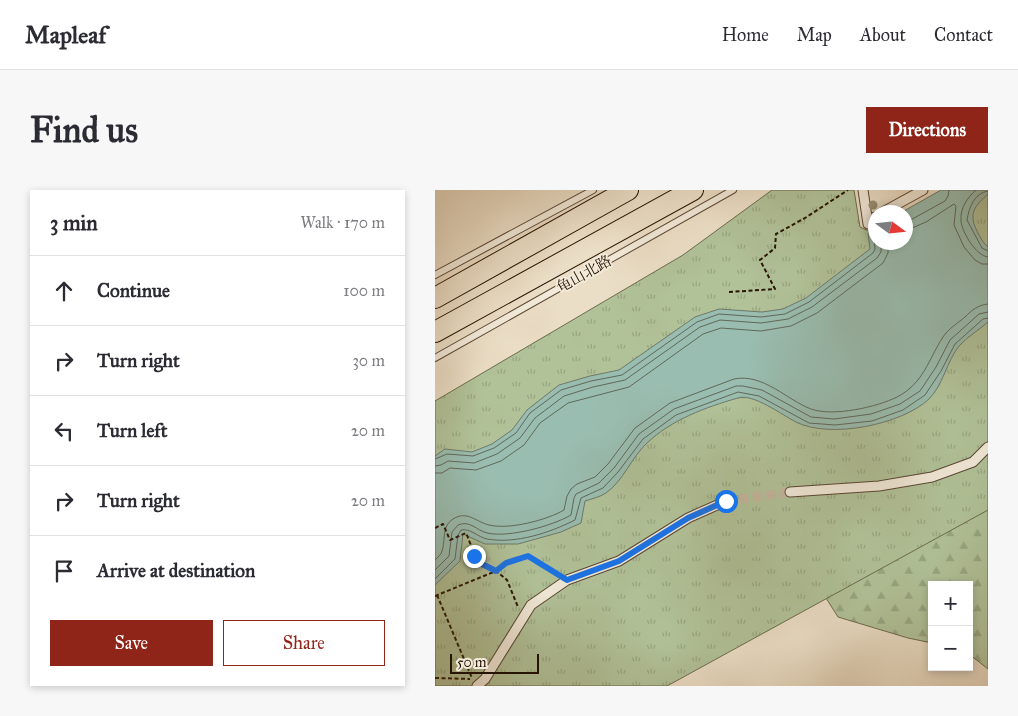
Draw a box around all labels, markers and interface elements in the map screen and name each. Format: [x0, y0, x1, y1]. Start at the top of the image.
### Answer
text: Mapleaf [25, 20, 106, 50]
text: Home [722, 24, 769, 46]
text: Map [797, 24, 832, 46]
text: About [860, 24, 906, 46]
text: Contact [934, 24, 993, 46]
button: Directions [866, 107, 988, 153]
text: Find us [30, 109, 138, 152]
north arrow [868, 205, 913, 250]
text: 3 min [50, 210, 98, 236]
text: Walk · 170 m [301, 213, 385, 232]
street label: 龟山北路 [553, 252, 615, 296]
icon: ahead [50, 277, 78, 305]
text: Continue [97, 279, 170, 302]
text: 100 m [343, 281, 385, 300]
icon: right [50, 347, 78, 375]
text: Turn right [97, 349, 180, 372]
text: 30 m [352, 351, 385, 370]
icon: left [50, 417, 78, 445]
text: Turn left [97, 419, 167, 442]
text: 20 m [351, 421, 385, 440]
icon: right [50, 487, 78, 515]
text: Turn right [97, 489, 180, 512]
route start [715, 490, 738, 513]
text: 20 m [351, 491, 385, 510]
route end [463, 545, 486, 568]
icon: arrive [50, 557, 78, 585]
text: Arrive at destination [97, 559, 255, 582]
map controls [928, 581, 973, 671]
button: + [928, 581, 973, 626]
button: Save [50, 620, 213, 666]
button: Share [223, 620, 385, 666]
button: − [928, 626, 973, 671]
scale bar [450, 651, 539, 674]
text: 50 m [457, 654, 486, 671]

